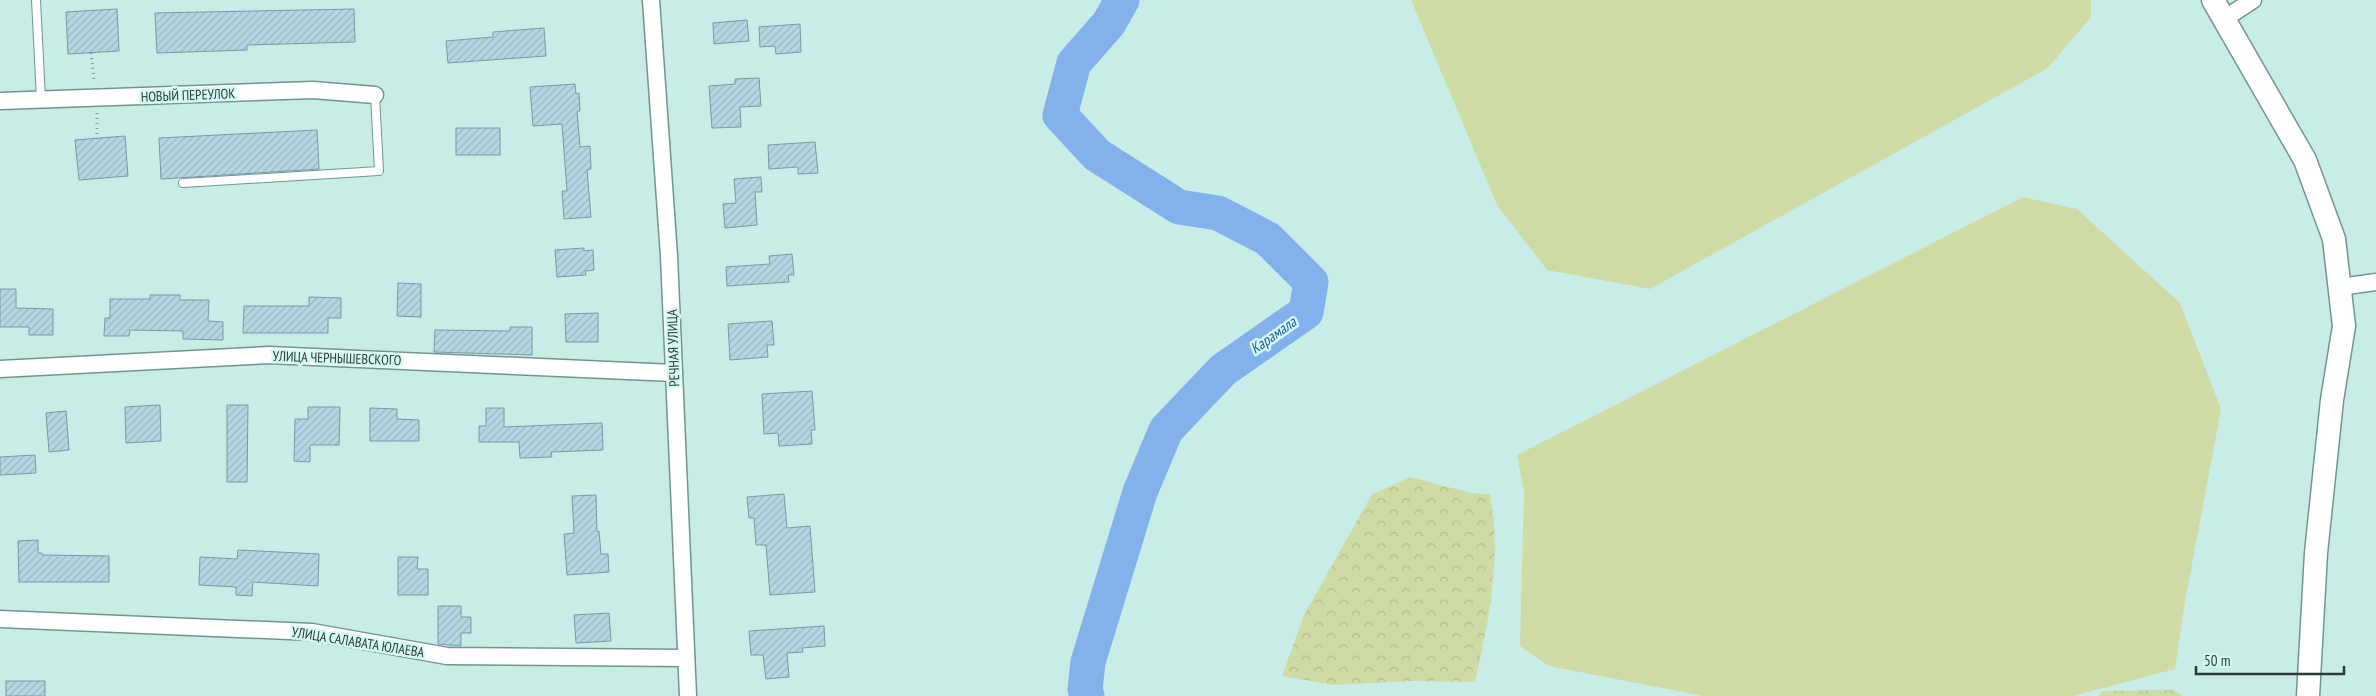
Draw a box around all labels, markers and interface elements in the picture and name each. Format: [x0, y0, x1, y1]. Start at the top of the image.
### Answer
street label: НОВЫЙ ПЕРЕУЛОК [140, 84, 236, 106]
street label: РЕЧНАЯ УЛИЦА [663, 309, 683, 387]
water label: Карамала [1246, 312, 1301, 358]
street label: УЛИЦА ЧЕРНЫШЕВСКОГО [272, 347, 402, 369]
street label: УЛИЦА САЛАВАТА ЮЛАЕВА [290, 623, 426, 661]
scale bar [2196, 644, 2344, 676]
text: 50 m [2204, 651, 2230, 670]

